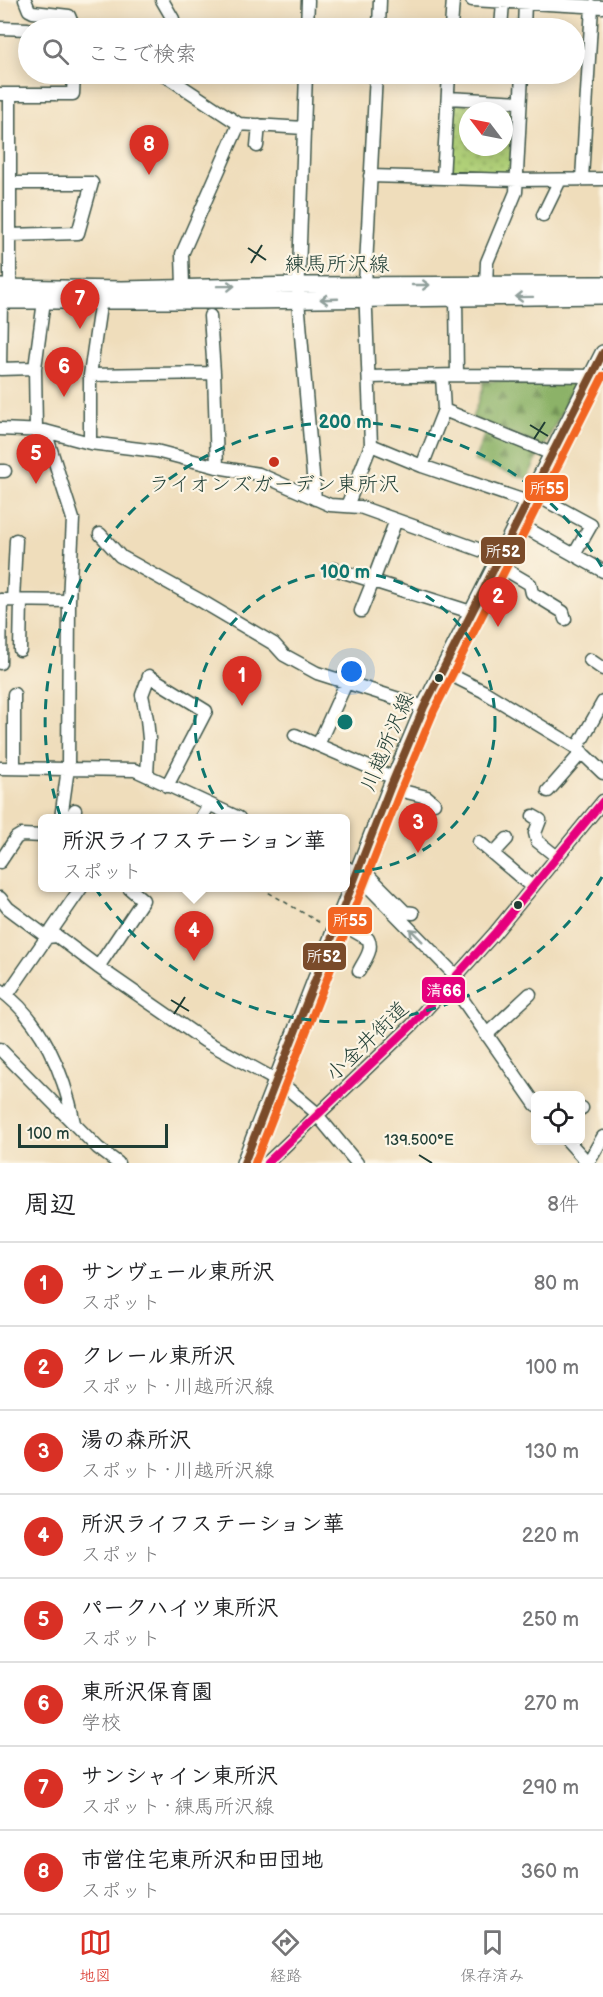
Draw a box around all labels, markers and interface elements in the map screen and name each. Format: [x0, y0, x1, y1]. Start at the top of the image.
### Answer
search box [18, 18, 585, 84]
icon: search [39, 35, 72, 68]
text: ここで検索 [87, 41, 197, 68]
north arrow [459, 102, 513, 156]
pin: 8 [130, 126, 168, 175]
street label: 練馬所沢線 [285, 252, 390, 277]
one-way arrow [411, 279, 431, 291]
pin: 7 [60, 280, 100, 329]
one-way arrow [216, 280, 236, 291]
one-way arrow [514, 291, 534, 303]
one-way arrow [319, 294, 339, 305]
pin: 6 [44, 348, 84, 397]
text: 200 m [318, 412, 372, 433]
pin: 5 [16, 434, 56, 484]
marker: ライオンズガーデン東所沢 [267, 455, 281, 469]
place label: ライオンズガーデン東所沢 [149, 472, 399, 497]
line badge: 所55 [524, 474, 569, 502]
text: 所55 [530, 480, 564, 499]
line badge: 所52 [480, 536, 526, 565]
text: 所52 [486, 543, 521, 562]
text: 100 m [320, 562, 370, 583]
pin: 2 [478, 578, 518, 627]
pin: 1 [222, 656, 262, 706]
your location [337, 657, 366, 686]
unlabelled marker [433, 672, 445, 684]
street label: 川越所沢線 [355, 689, 419, 795]
centre of rings [335, 712, 355, 732]
pin: 3 [398, 804, 438, 853]
popup [38, 814, 350, 892]
text: 所沢ライフステーション華 [62, 828, 326, 855]
text: スポット [62, 860, 142, 884]
unlabelled marker [512, 899, 524, 911]
line badge: 所55 [327, 906, 373, 935]
pin: 4 [174, 912, 214, 961]
text: 所55 [333, 912, 367, 931]
one-way arrow [408, 928, 423, 942]
line badge: 所52 [302, 942, 347, 971]
text: 所52 [307, 948, 342, 967]
line badge: 清66 [421, 976, 466, 1004]
text: 清66 [426, 982, 462, 1001]
street label: 小金井街道 [321, 996, 414, 1087]
map controls [531, 1091, 585, 1145]
button: locate [531, 1091, 585, 1145]
scale bar [18, 1121, 168, 1148]
text: 100 m [27, 1125, 70, 1144]
text: 139.500°E [384, 1131, 454, 1150]
text: 周辺 [24, 1190, 76, 1221]
text: 8件 [547, 1193, 579, 1217]
text: サンヴェール東所沢 [81, 1259, 274, 1286]
text: 1 [39, 1272, 48, 1296]
text: 80 m [534, 1272, 579, 1296]
text: スポット [81, 1291, 161, 1315]
text: クレール東所沢 [81, 1343, 235, 1370]
text: 2 [38, 1356, 49, 1380]
text: 100 m [526, 1356, 579, 1380]
text: スポット · 川越所沢線 [81, 1375, 274, 1399]
text: 湯の森所沢 [81, 1427, 191, 1454]
text: 3 [38, 1440, 49, 1464]
text: 130 m [525, 1440, 579, 1464]
text: スポット · 川越所沢線 [81, 1459, 274, 1483]
text: 所沢ライフステーション華 [81, 1511, 345, 1538]
text: 4 [38, 1524, 49, 1548]
text: 220 m [522, 1524, 579, 1548]
text: スポット [81, 1543, 161, 1567]
text: パークハイツ東所沢 [81, 1595, 279, 1622]
text: 5 [38, 1608, 49, 1632]
text: 250 m [522, 1608, 579, 1632]
text: スポット [81, 1627, 161, 1651]
text: 東所沢保育園 [81, 1679, 213, 1706]
text: 6 [37, 1692, 50, 1716]
text: 270 m [524, 1692, 579, 1716]
text: 学校 [81, 1711, 121, 1735]
text: サンシャイン東所沢 [81, 1763, 278, 1790]
text: 7 [38, 1776, 49, 1800]
text: 290 m [522, 1776, 579, 1800]
text: スポット · 練馬所沢線 [81, 1795, 274, 1819]
text: 市営住宅東所沢和田団地 [81, 1847, 323, 1874]
text: 8 [37, 1860, 50, 1884]
text: 360 m [521, 1860, 579, 1884]
text: スポット [81, 1879, 161, 1903]
tab: 地図 [79, 1926, 112, 1986]
tab: 経路 [269, 1926, 302, 1986]
tab: 保存済み [460, 1926, 524, 1986]

